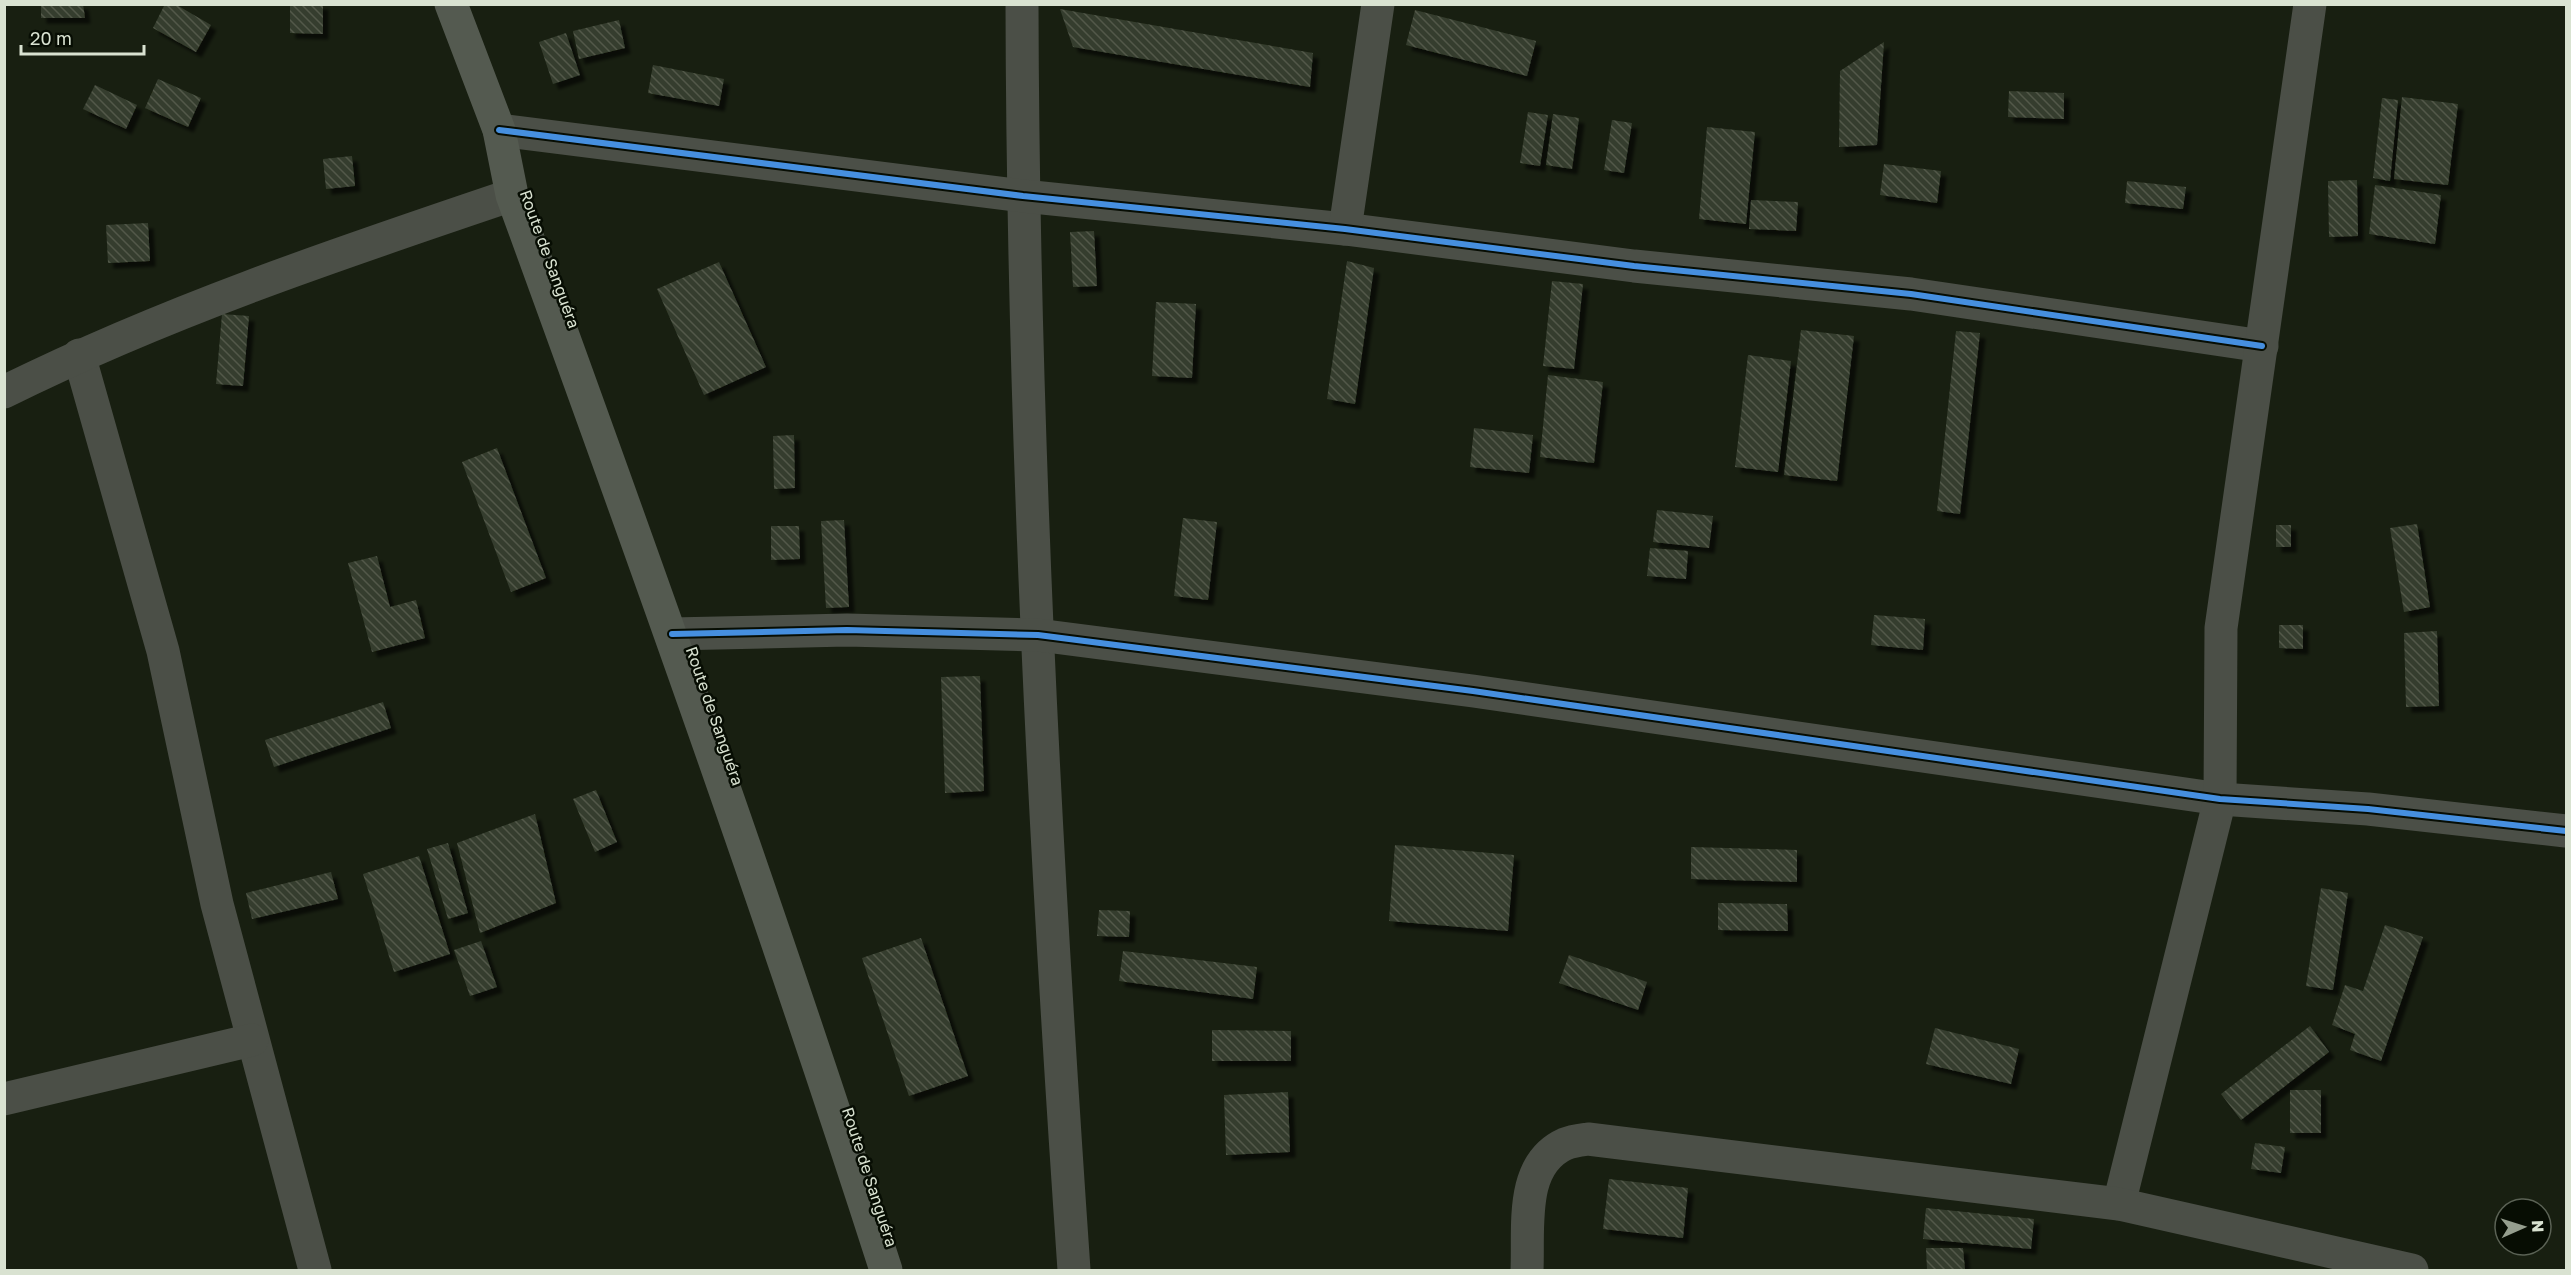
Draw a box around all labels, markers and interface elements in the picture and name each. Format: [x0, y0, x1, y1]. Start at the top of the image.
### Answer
scale bar [21, 18, 144, 56]
text: 20 m [30, 27, 72, 49]
street label: Route de Sanguéra [516, 187, 584, 331]
street label: Route de Sanguéra [682, 644, 748, 788]
street label: Route de Sanguéra [838, 1105, 902, 1249]
north arrow [2493, 1197, 2553, 1257]
text: N [2528, 1220, 2548, 1233]

